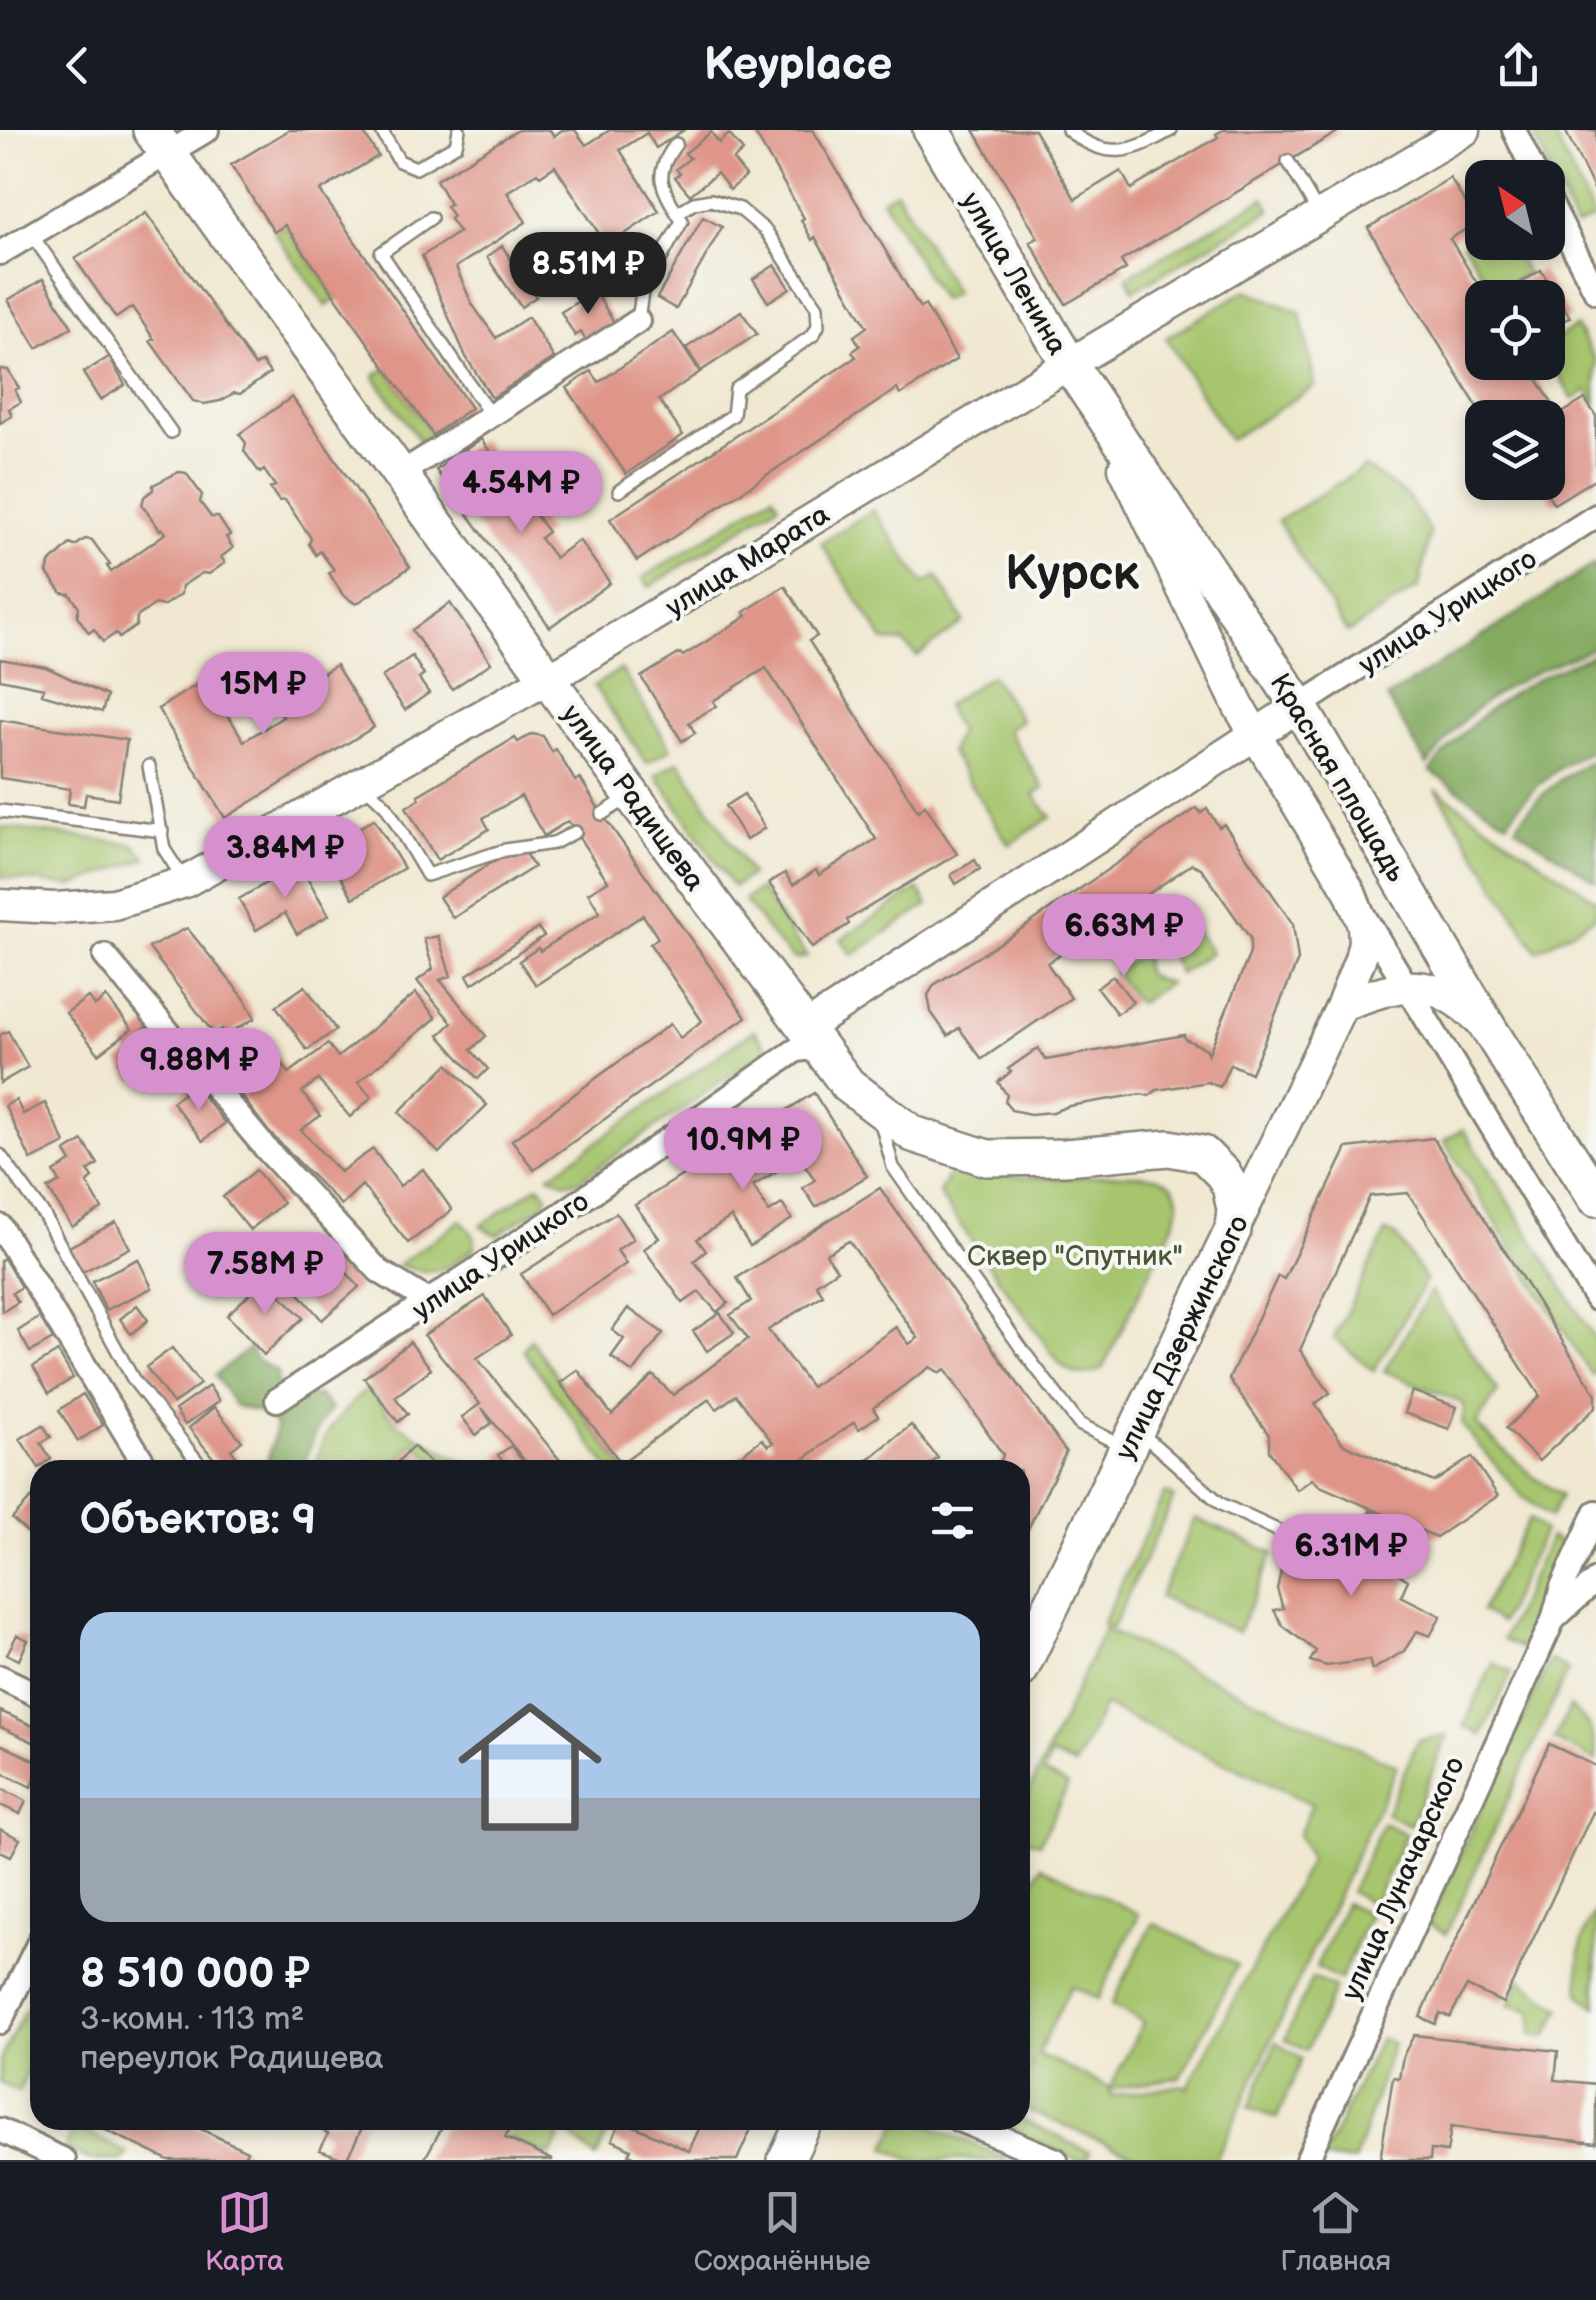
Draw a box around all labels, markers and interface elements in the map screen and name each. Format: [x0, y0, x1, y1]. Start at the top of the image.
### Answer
icon: back [50, 38, 105, 93]
text: Keyplace [704, 38, 892, 93]
icon: share [1491, 38, 1546, 93]
north arrow [1465, 160, 1565, 260]
map controls [1465, 160, 1565, 500]
street label: улица Ленина [954, 187, 1074, 361]
pin: 8.51M ₽ [496, 232, 680, 317]
text: 8.51M ₽ [531, 245, 645, 284]
button: locate [1465, 280, 1565, 380]
button: layers [1465, 400, 1565, 500]
pin: 4.54M ₽ [429, 451, 613, 536]
text: 4.54M ₽ [462, 464, 580, 503]
street label: улица Марата [660, 498, 836, 625]
street label: улица Урицкого [1353, 543, 1543, 682]
district label: Курск [1005, 546, 1140, 603]
pin: 15M ₽ [193, 652, 333, 737]
text: 15M ₽ [220, 665, 306, 704]
street label: Красная площадь [1263, 668, 1413, 888]
street label: улица Радищева [554, 698, 712, 898]
pin: 3.84M ₽ [193, 816, 377, 901]
text: 3.84M ₽ [226, 829, 344, 868]
pin: 6.63M ₽ [1032, 894, 1216, 979]
text: 6.63M ₽ [1064, 907, 1184, 946]
pin: 9.88M ₽ [107, 1028, 291, 1113]
text: 9.88M ₽ [139, 1041, 259, 1080]
pin: 10.9M ₽ [651, 1108, 835, 1193]
text: 10.9M ₽ [686, 1121, 800, 1160]
street label: улица Урицкого [407, 1185, 595, 1327]
street label: улица Дзержинского [1109, 1210, 1256, 1465]
pin: 7.58M ₽ [173, 1232, 357, 1317]
park label: Сквер "Спутник" [967, 1240, 1183, 1273]
text: 7.58M ₽ [206, 1245, 324, 1284]
icon: filters [925, 1493, 980, 1548]
text: Объектов: 9 [80, 1495, 316, 1546]
pin: 6.31M ₽ [1259, 1514, 1443, 1599]
text: 6.31M ₽ [1294, 1527, 1408, 1566]
icon: home [440, 1677, 620, 1857]
street label: улица Луначарского [1335, 1752, 1472, 2005]
text: 8 510 000 ₽ [80, 1949, 310, 2000]
text: 3-комн. · 113 m² [80, 2000, 304, 2039]
text: переулок Радищева [80, 2039, 384, 2078]
tab: Карта [205, 2185, 284, 2278]
tab: Сохранённые [694, 2185, 871, 2278]
tab: Главная [1281, 2185, 1391, 2278]

